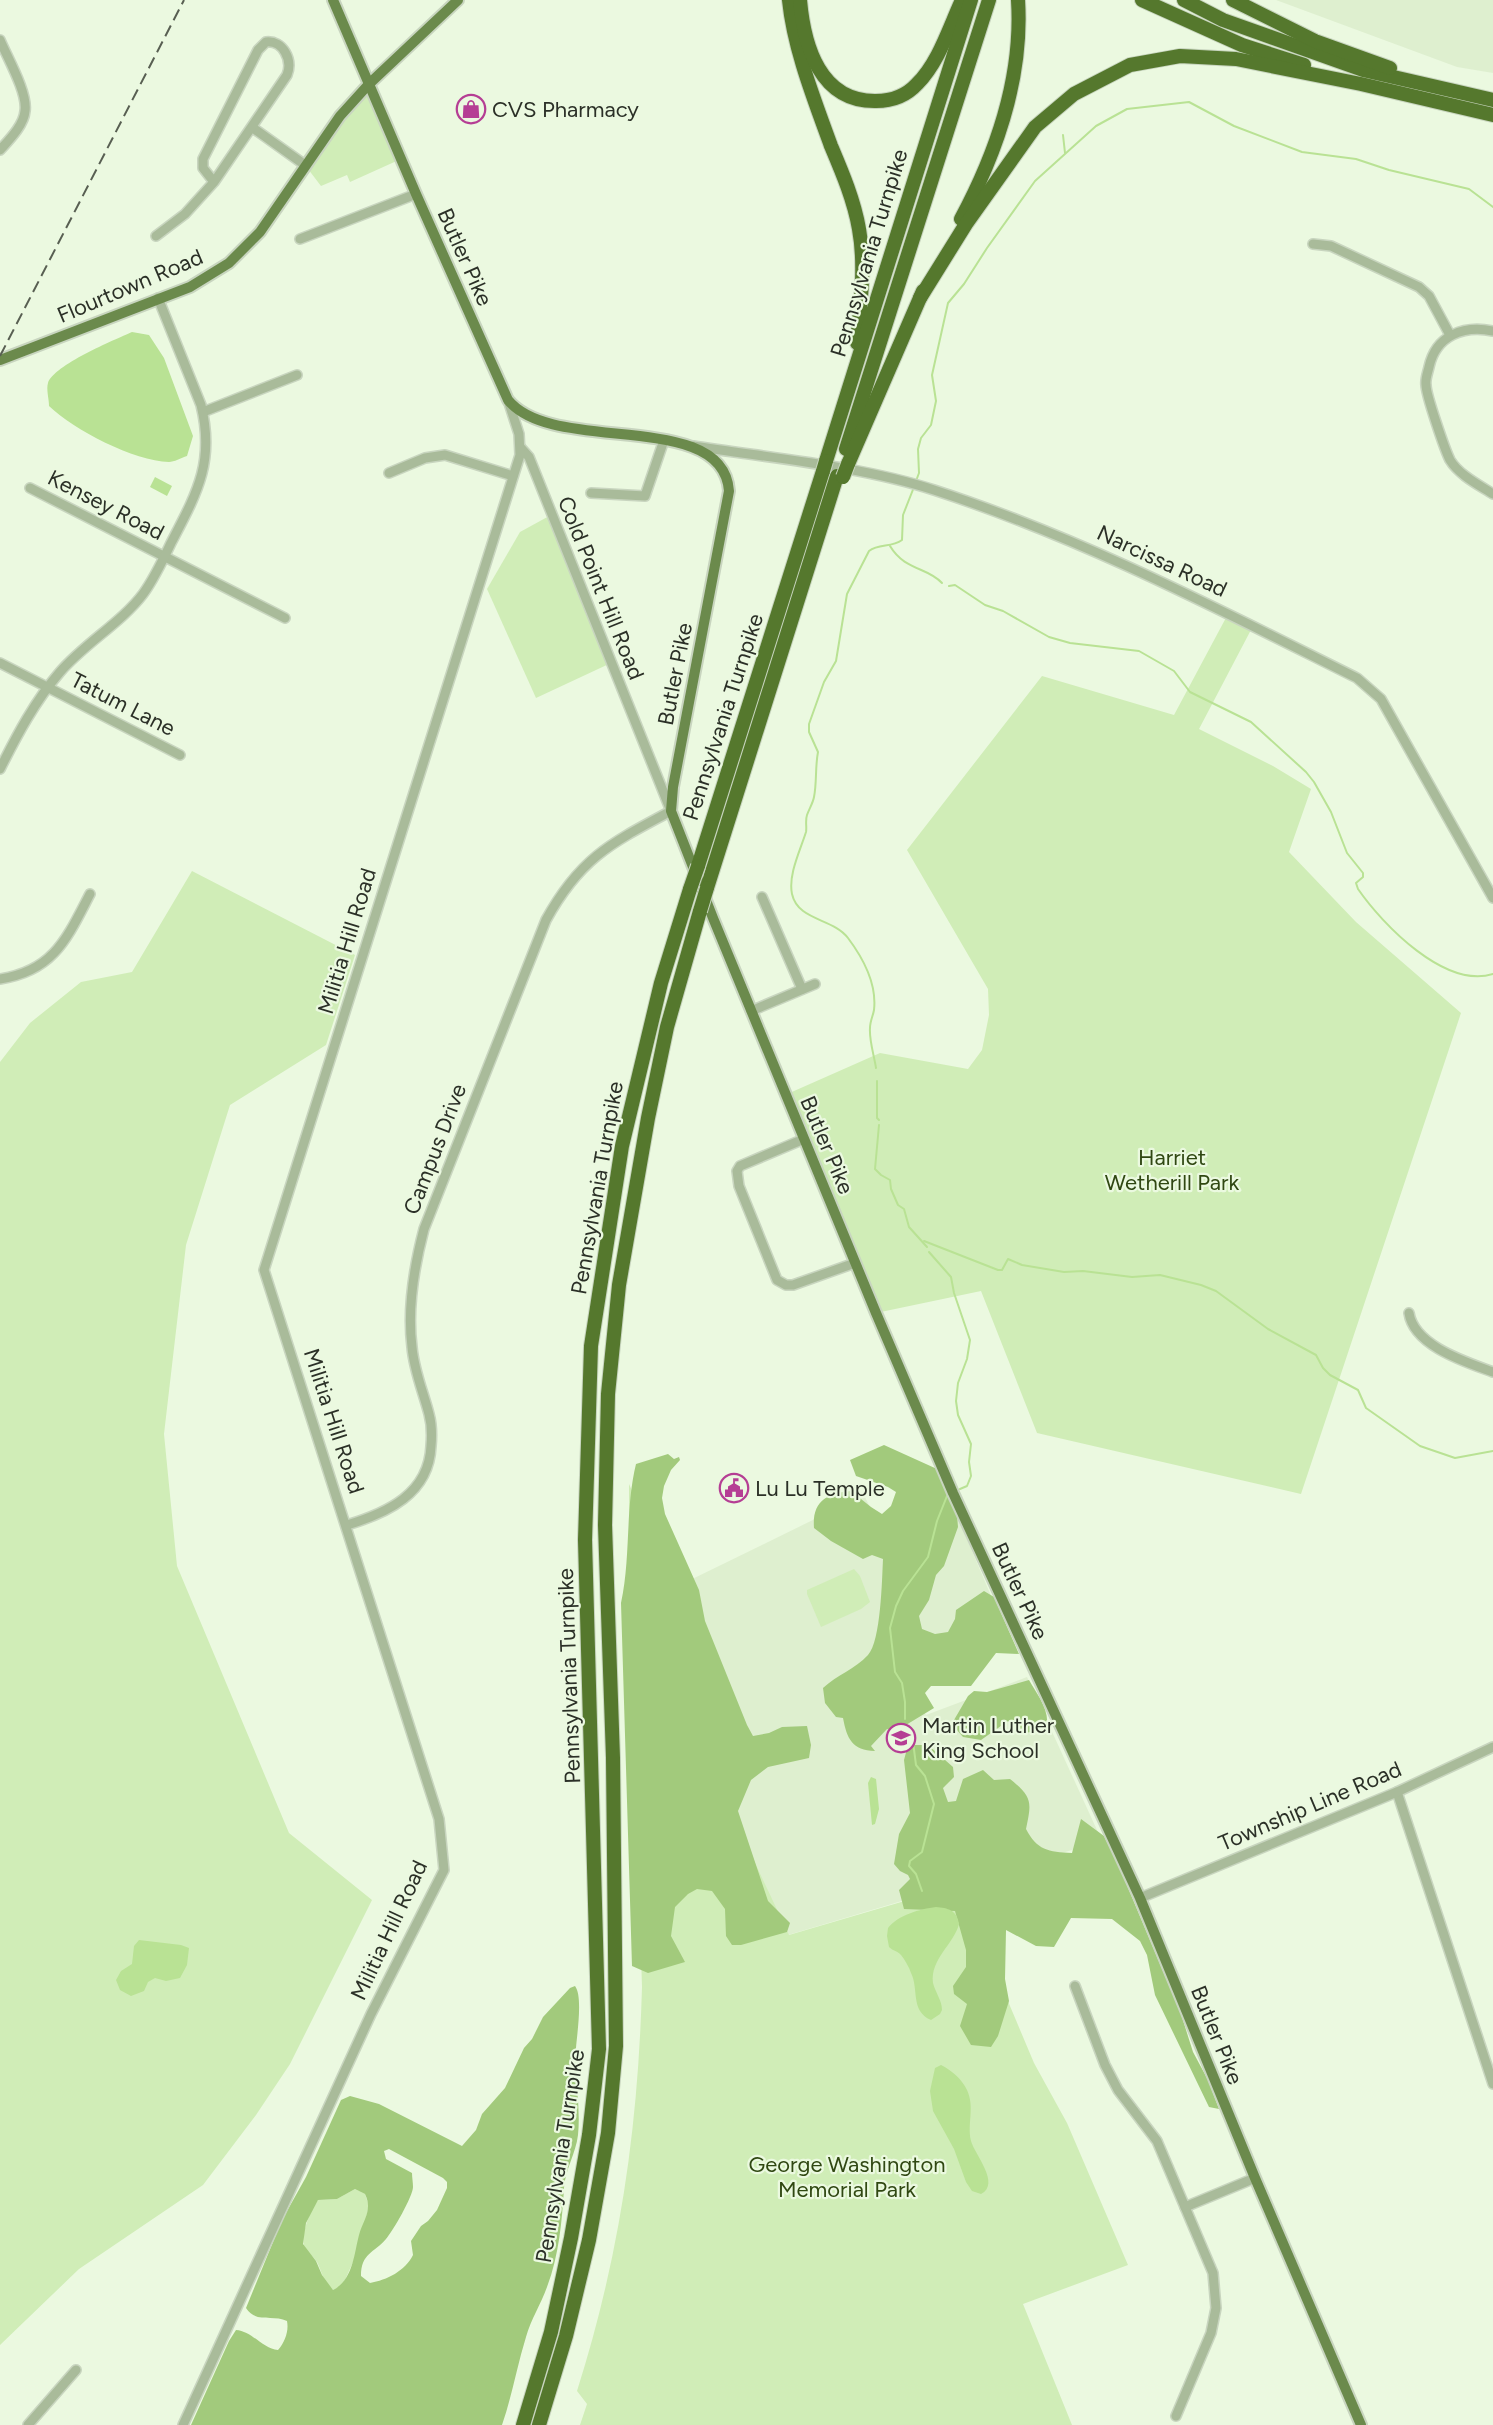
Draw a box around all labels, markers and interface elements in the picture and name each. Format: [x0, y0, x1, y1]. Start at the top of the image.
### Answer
shop icon: CVS Pharmacy [455, 93, 487, 125]
place label: CVS Pharmacy [492, 96, 639, 123]
street label: Pennsylvania Turnpike [825, 146, 913, 360]
street label: Butler Pike [432, 204, 498, 310]
street label: Flourtown Road [53, 243, 207, 329]
street label: Kensey Road [43, 464, 169, 546]
street label: Cold Point Hill Road [552, 492, 650, 684]
street label: Narcissa Road [1093, 519, 1231, 603]
street label: Pennsylvania Turnpike [677, 610, 769, 824]
street label: Butler Pike [652, 620, 698, 728]
street label: Tatum Lane [66, 666, 180, 742]
street label: Militia Hill Road [312, 865, 382, 1017]
street label: Pennsylvania Turnpike [565, 1079, 629, 1297]
street label: Campus Drive [398, 1080, 472, 1218]
street label: Butler Pike [794, 1092, 860, 1198]
park label: Harriet Wetherill Park [1105, 1144, 1239, 1196]
street label: Militia Hill Road [298, 1345, 370, 1497]
public building icon: Lu Lu Temple [718, 1472, 750, 1504]
place label: Lu Lu Temple [755, 1475, 885, 1502]
street label: Butler Pike [986, 1538, 1054, 1644]
street label: Pennsylvania Turnpike [552, 1568, 586, 1784]
place label: Martin Luther King School [922, 1712, 1055, 1764]
school or university icon: Martin Luther King School [885, 1722, 917, 1754]
street label: Township Line Road [1215, 1755, 1405, 1857]
street label: Militia Hill Road [345, 1856, 433, 2004]
street label: Butler Pike [1185, 1982, 1249, 2088]
street label: Pennsylvania Turnpike [530, 2047, 590, 2265]
park label: George Washington Memorial Park [749, 2151, 945, 2203]

